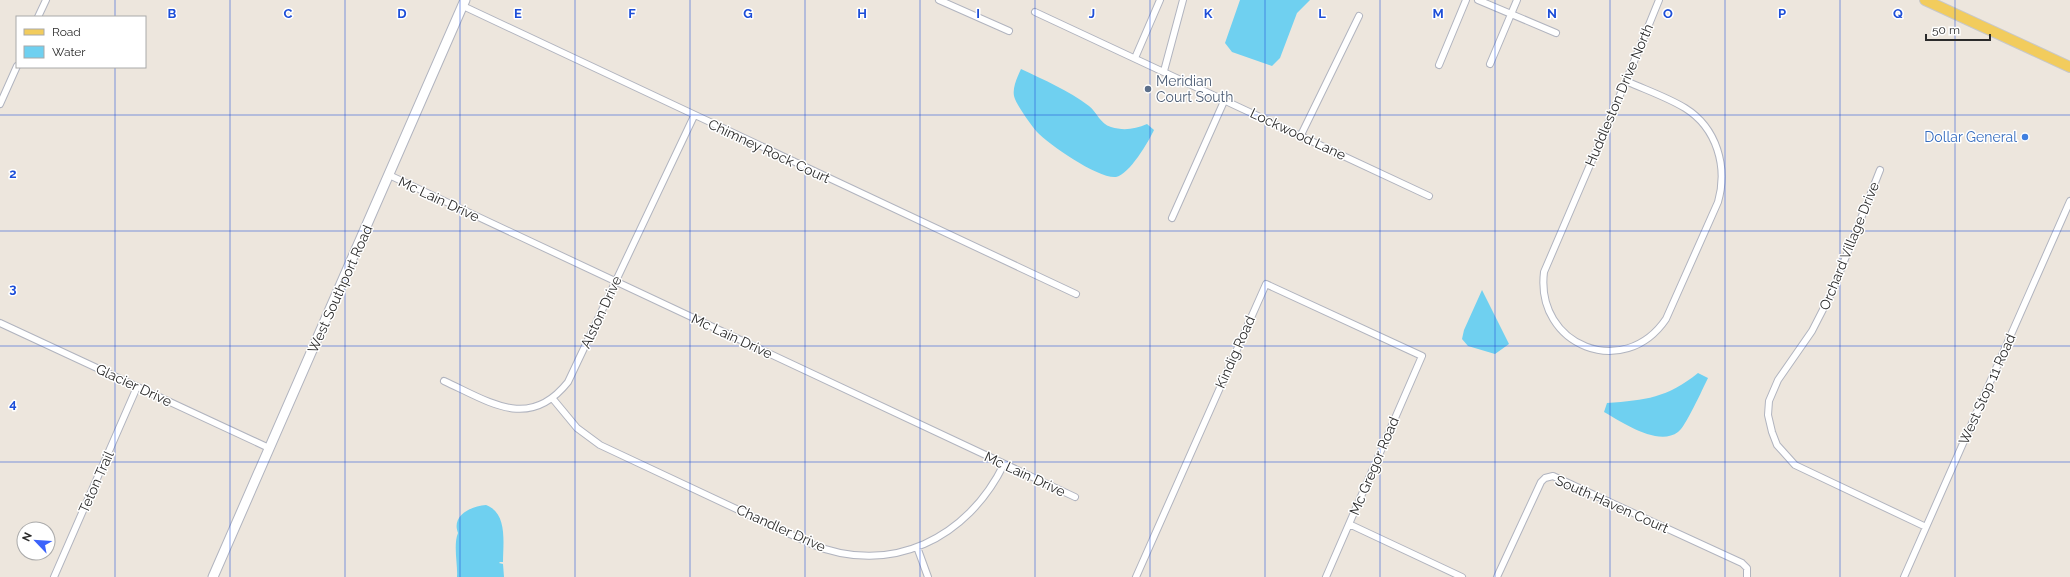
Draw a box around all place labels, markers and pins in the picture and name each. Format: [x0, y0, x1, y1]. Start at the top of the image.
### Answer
place label: Meridian Court South [1156, 73, 1233, 105]
marker: Meridian Court South [1143, 84, 1153, 94]
place label: Dollar General [1924, 129, 2017, 145]
marker: Dollar General [2020, 132, 2030, 142]

